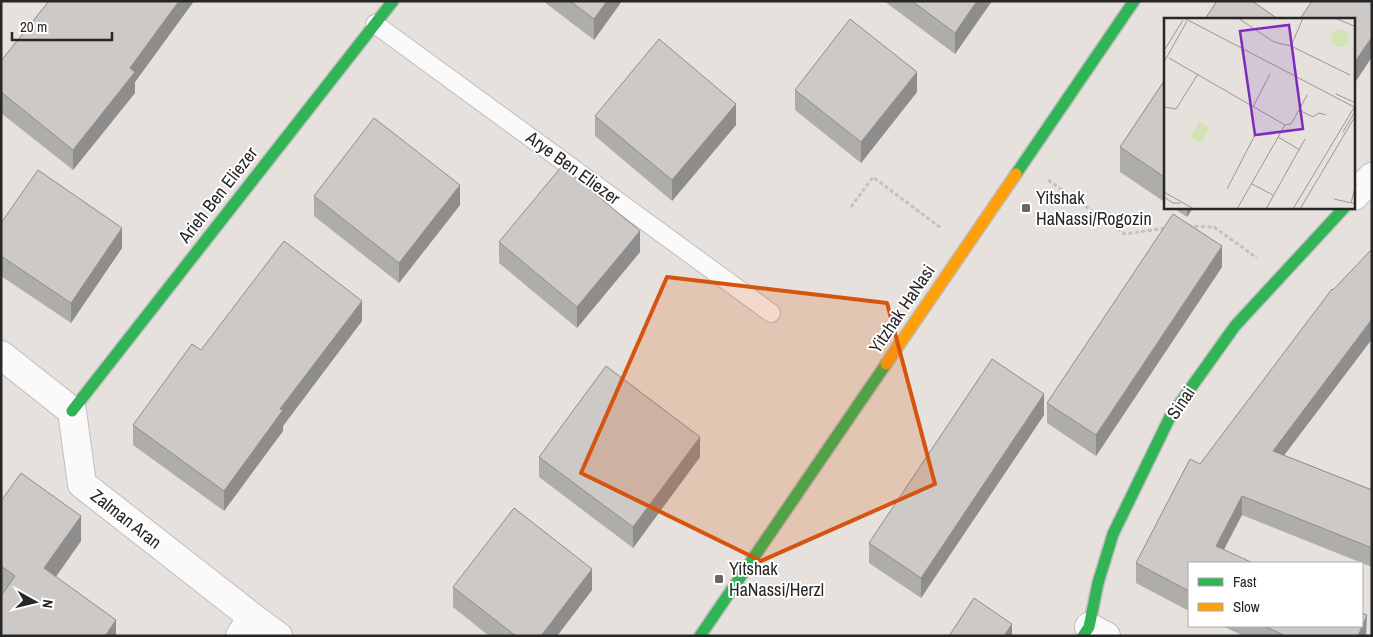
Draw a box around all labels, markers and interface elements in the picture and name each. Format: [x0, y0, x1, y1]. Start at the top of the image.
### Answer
scale bar [12, 10, 112, 42]
text: 20 m [20, 16, 47, 37]
inset map [1164, 18, 1356, 209]
street label: Arye Ben Eliezer [520, 124, 626, 210]
street label: Arieh Ben Eliezer [172, 141, 263, 249]
place label: Yitshak HaNassi/Rogozin [1036, 185, 1152, 231]
marker: Yitshak HaNassi/Rogozin [1020, 202, 1032, 214]
street label: Yitzhak HaNasi [863, 259, 940, 358]
street label: Sinai [1161, 381, 1201, 424]
street label: Zalman Aran [86, 483, 167, 554]
place label: Yitshak HaNassi/Herzl [729, 556, 824, 602]
legend [1188, 562, 1363, 627]
text: Fast [1233, 571, 1257, 592]
marker: Yitshak HaNassi/Herzl [713, 573, 725, 585]
north arrow [10, 577, 60, 627]
text: Slow [1233, 596, 1260, 617]
text: N [38, 598, 57, 609]

